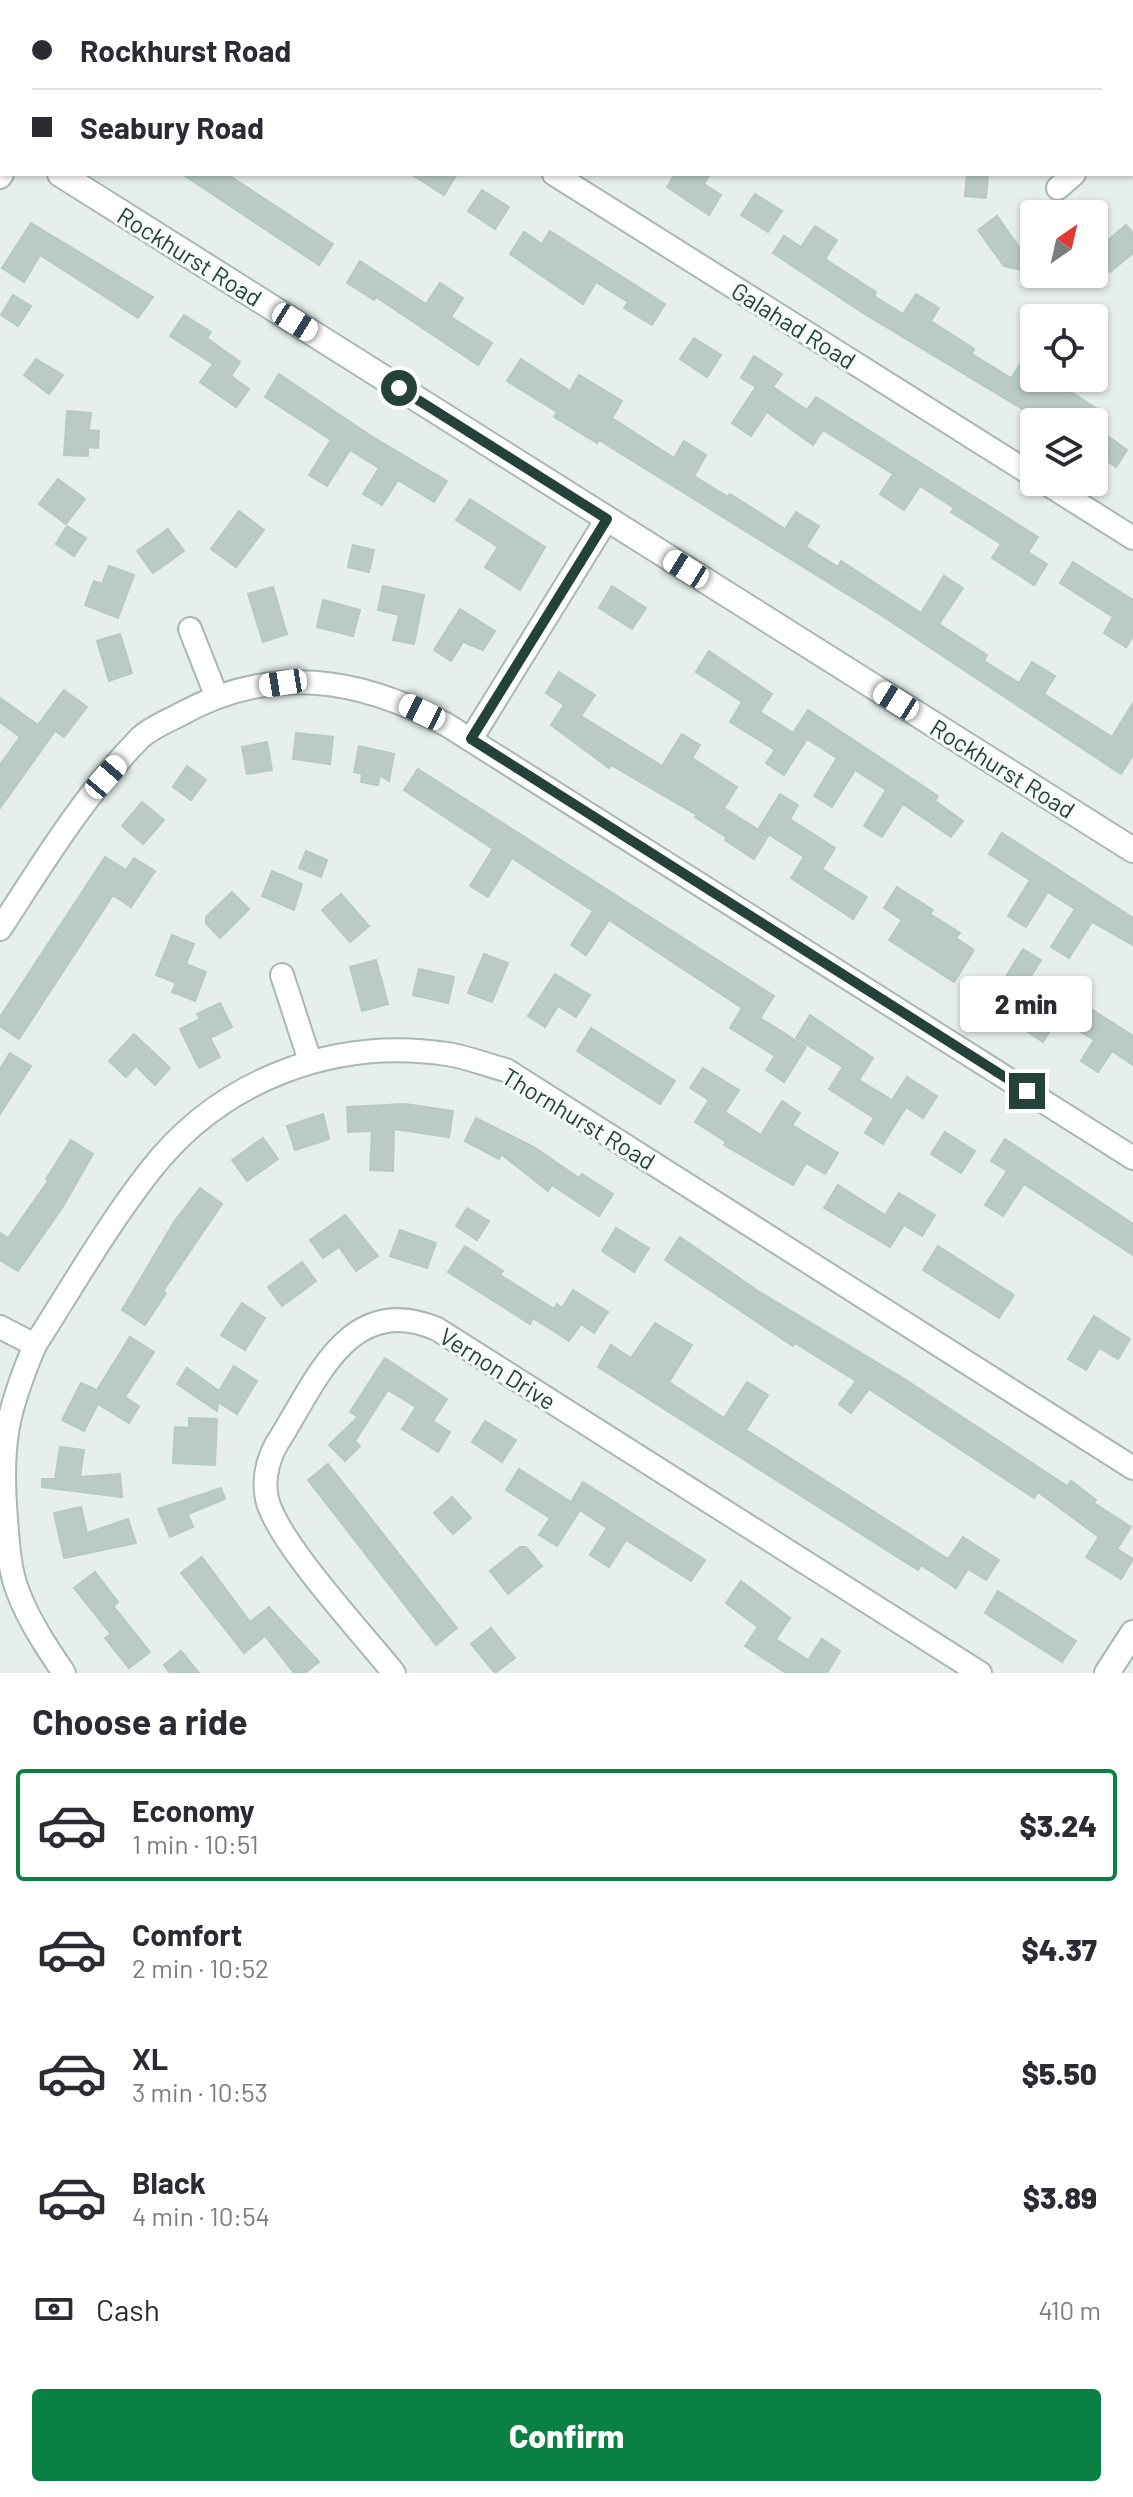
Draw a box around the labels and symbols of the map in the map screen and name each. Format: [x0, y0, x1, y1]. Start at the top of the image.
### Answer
street label: Rockhurst Road [112, 200, 268, 312]
north arrow [1020, 200, 1108, 288]
street label: Galahad Road [727, 275, 861, 375]
car [268, 299, 322, 345]
route start [381, 370, 417, 406]
car [659, 546, 713, 592]
car [257, 667, 309, 699]
car [869, 678, 923, 724]
car [395, 691, 449, 733]
street label: Rockhurst Road [925, 712, 1081, 824]
car [81, 751, 131, 803]
callout: 2 min [961, 975, 1093, 1031]
street label: Thornhurst Road [497, 1061, 661, 1175]
route end [1009, 1073, 1045, 1109]
street label: Vernon Drive [435, 1321, 561, 1415]

